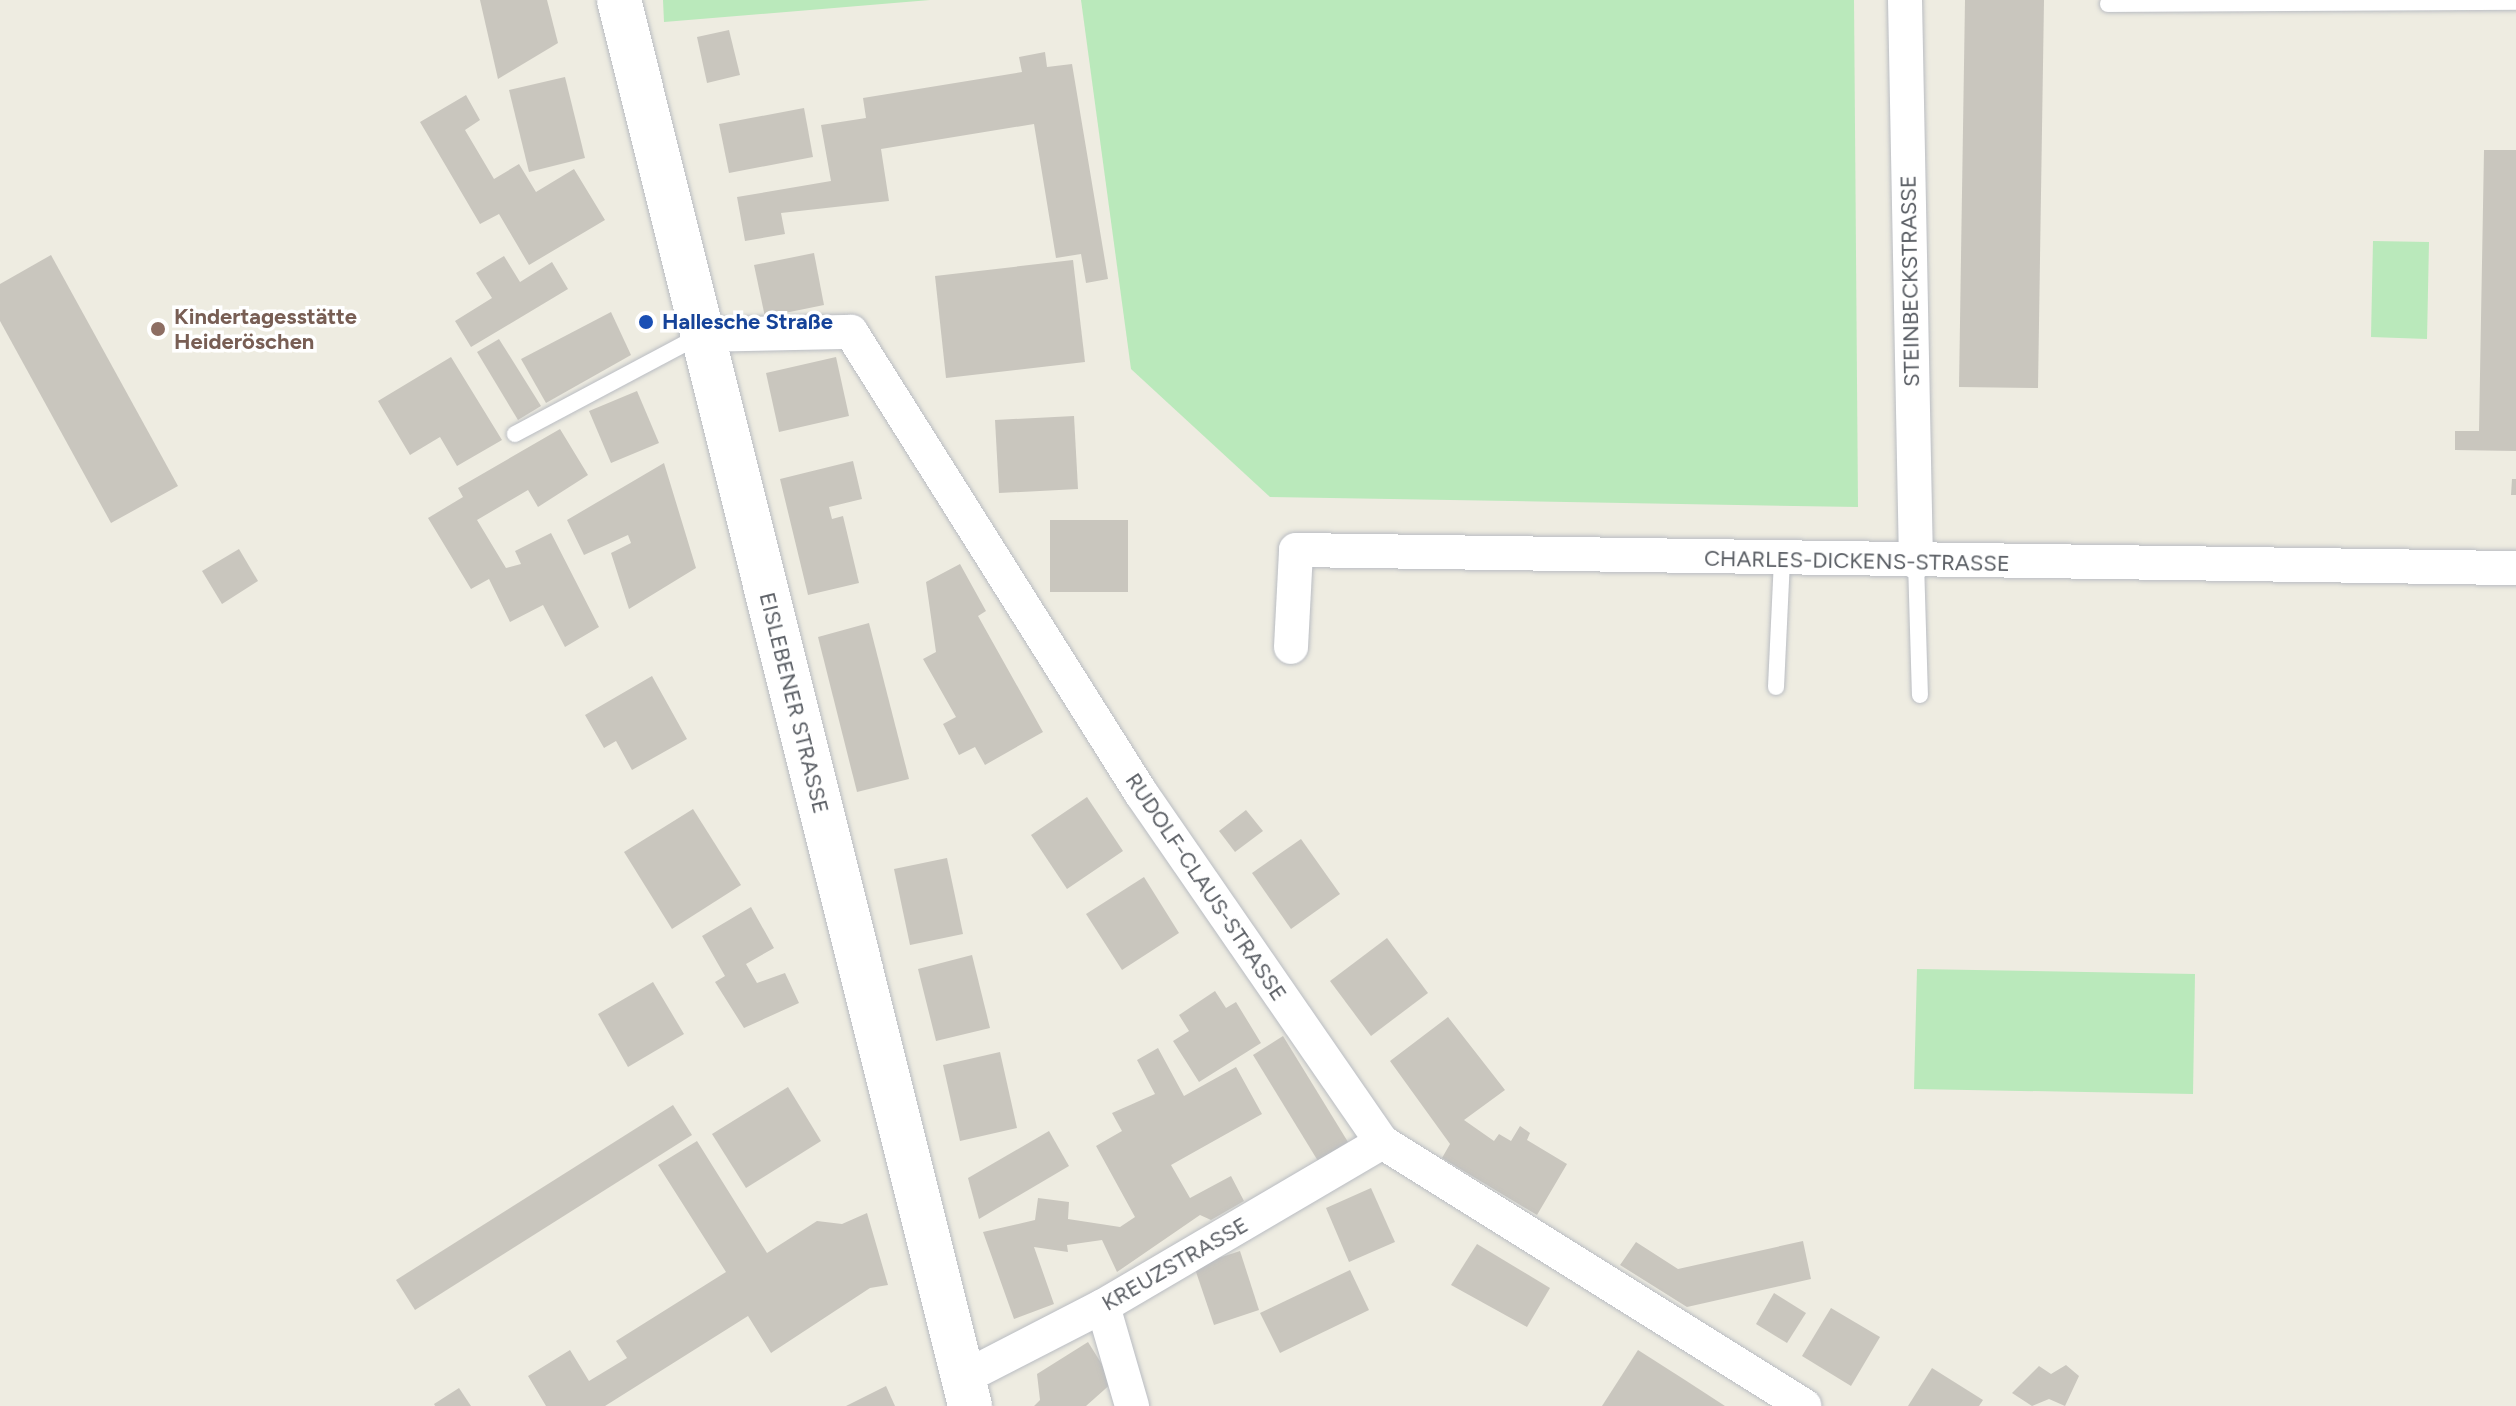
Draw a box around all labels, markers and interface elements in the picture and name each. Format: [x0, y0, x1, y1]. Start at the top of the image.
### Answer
street label: STEINBECKSTRASSE [1895, 175, 1925, 387]
place label: Kindertagesstätte Heideröschen [174, 303, 357, 354]
place label: Hallesche Straße [662, 309, 833, 335]
marker: Hallesche Straße [637, 313, 655, 331]
marker: Kindertagesstätte Heideröschen [149, 320, 167, 338]
street label: CHARLES-DICKENS-STRASSE [1704, 545, 2010, 577]
street label: EISLEBENER STRASSE [754, 590, 834, 816]
street label: RUDOLF-CLAUS-STRASSE [1120, 768, 1292, 1006]
street label: KREUZSTRASSE [1097, 1212, 1253, 1316]

